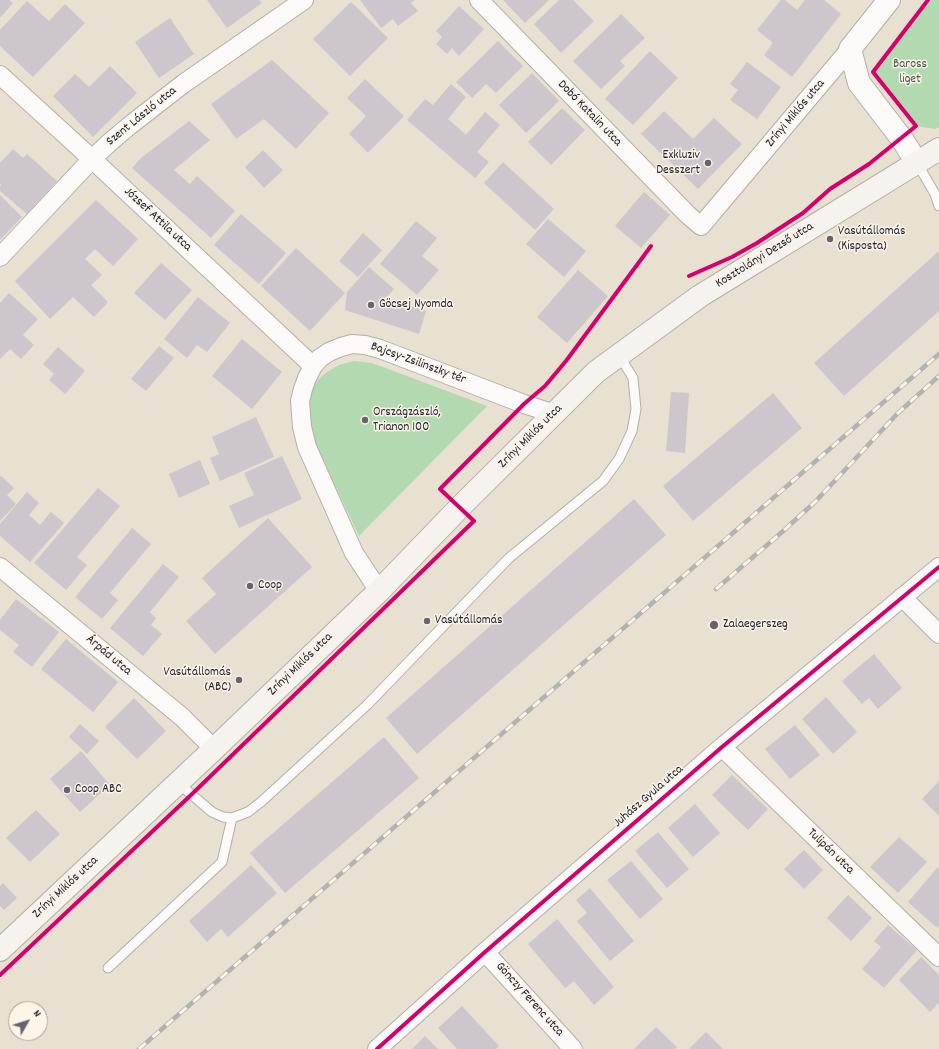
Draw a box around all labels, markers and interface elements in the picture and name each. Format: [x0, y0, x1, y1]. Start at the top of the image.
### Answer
park label: Baross liget [893, 57, 927, 88]
street label: Zrínyi Miklós utca [763, 77, 829, 151]
street label: Dobó Katalin utca [553, 78, 625, 150]
street label: Szent László utca [104, 84, 180, 150]
place label: Exkluziv Desszert [656, 148, 700, 179]
marker: Exkluziv Desszert [703, 158, 713, 168]
street label: József Attila utca [120, 185, 194, 255]
street label: Kosztolányi Dezső utca [713, 220, 817, 292]
place label: Vasútállomás (Kisposta) [838, 224, 906, 255]
marker: Vasútállomás (Kisposta) [825, 234, 835, 244]
place label: Göcsej Nyomda [379, 297, 453, 313]
marker: Göcsej Nyomda [366, 300, 376, 310]
street label: Bajcsy-Zsilinszky tér [368, 340, 468, 388]
street label: Zrínyi Miklós utca [496, 402, 566, 472]
place label: Országzászló, Trianon 100 [373, 405, 441, 436]
marker: Országzászló, Trianon 100 [360, 415, 370, 425]
place label: Coop [258, 578, 282, 594]
marker: Coop [245, 581, 255, 591]
place label: Vasútállomás [435, 613, 503, 629]
marker: Vasútállomás [422, 616, 432, 626]
place label: Zalaegerszeg [723, 617, 788, 633]
marker: Zalaegerszeg [708, 619, 720, 631]
street label: Zrínyi Miklós utca [265, 630, 337, 700]
street label: Árpád utca [82, 632, 134, 680]
place label: Vasútállomás (ABC) [163, 665, 231, 696]
marker: Vasútállomás (ABC) [234, 675, 244, 685]
street label: Juhász Gyula utca [611, 762, 687, 832]
place label: Coop ABC [75, 782, 122, 798]
marker: Coop ABC [62, 785, 72, 795]
street label: Tulipán utca [803, 826, 857, 878]
street label: Zrínyi Miklós utca [30, 854, 102, 922]
street label: Gönczy Ferenc utca [492, 960, 566, 1040]
north arrow [8, 1001, 48, 1041]
text: N [29, 1007, 44, 1021]

